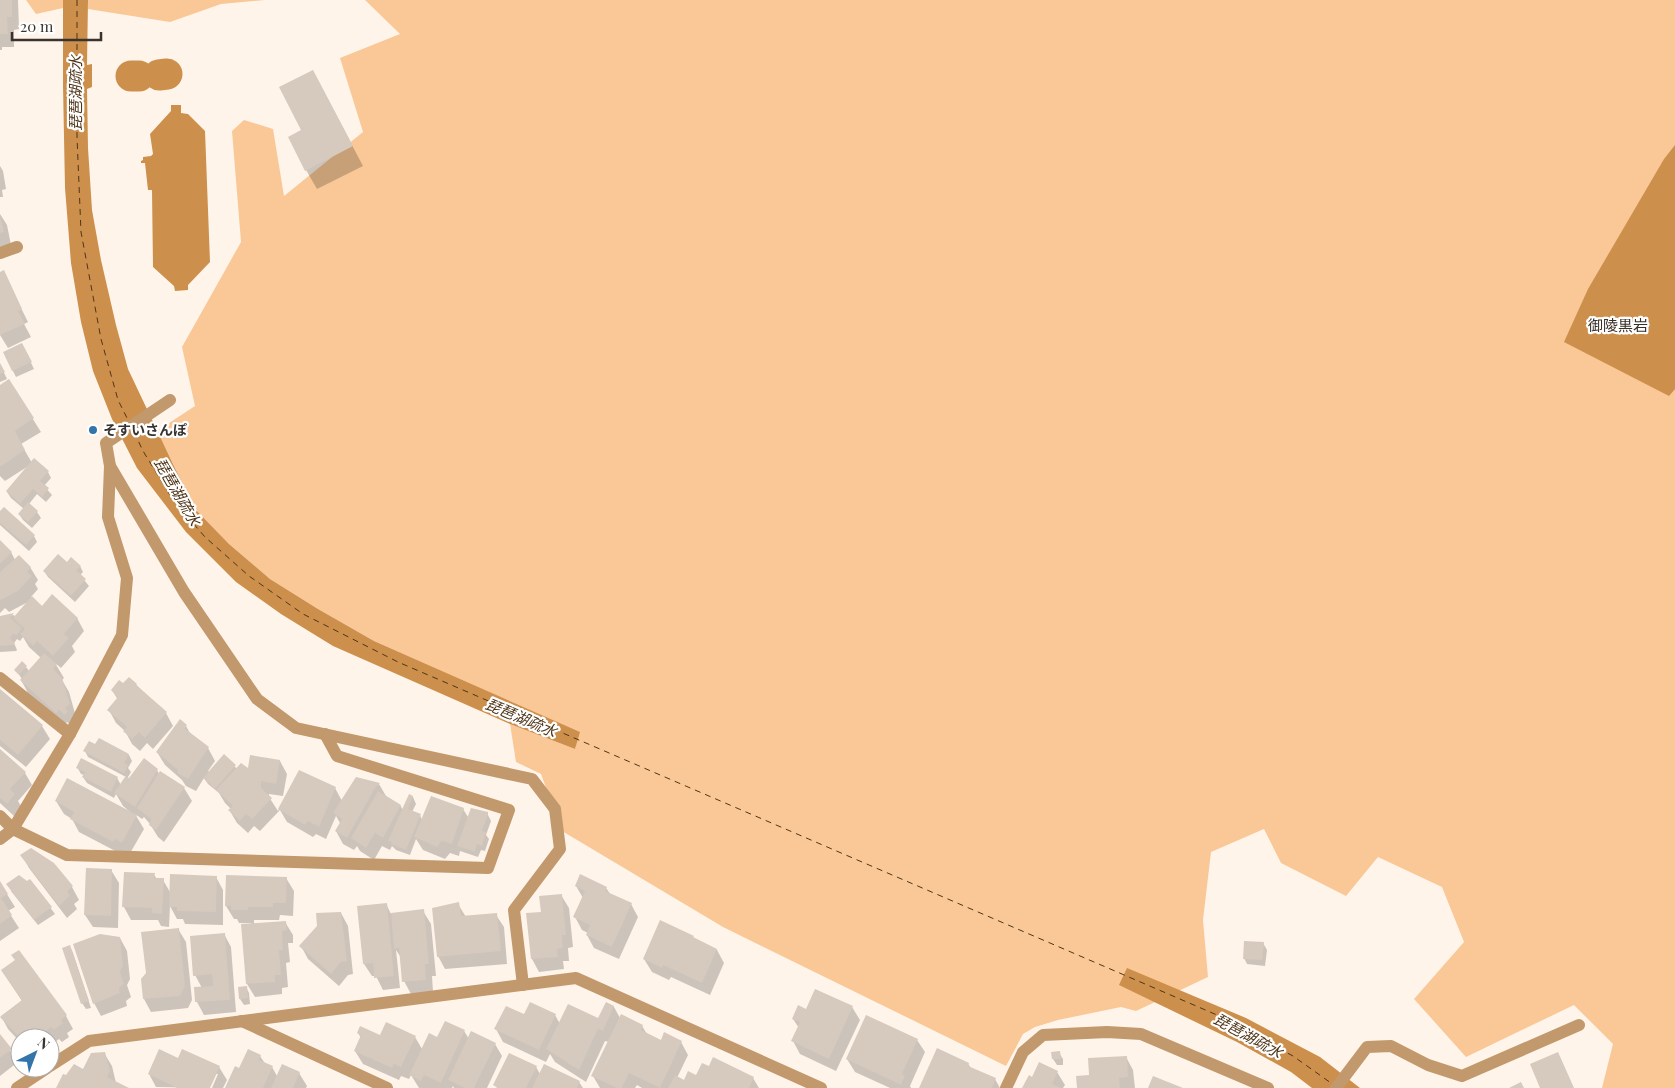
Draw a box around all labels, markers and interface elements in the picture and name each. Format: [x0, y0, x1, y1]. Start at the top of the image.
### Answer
scale bar [12, 10, 101, 42]
text: 20 m [20, 16, 54, 36]
water label: 琵琶湖疏水 [65, 54, 85, 131]
district label: 御陵黒岩 [1588, 315, 1648, 335]
place label: そすいさんぽ [103, 420, 187, 439]
marker: そすいさんぽ [87, 424, 99, 436]
water label: 琵琶湖疏水 [150, 454, 206, 531]
water label: 琵琶湖疏水 [483, 693, 562, 742]
water label: 琵琶湖疏水 [1211, 1008, 1288, 1063]
north arrow [10, 1028, 60, 1078]
text: N [34, 1033, 54, 1053]

